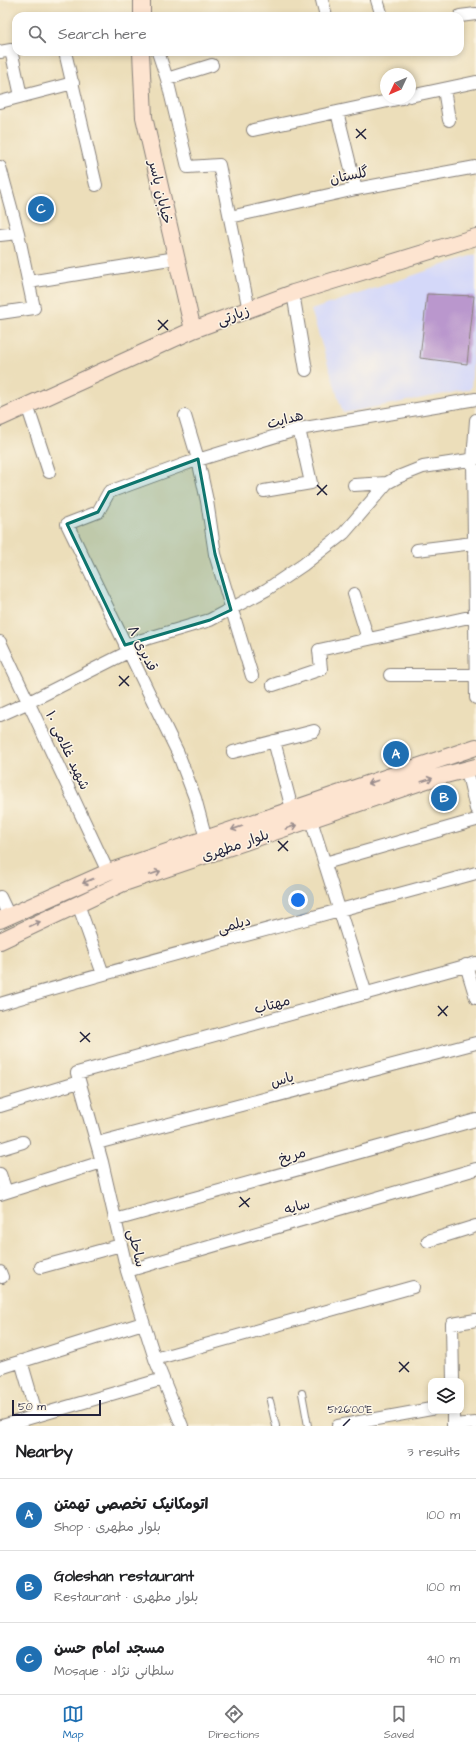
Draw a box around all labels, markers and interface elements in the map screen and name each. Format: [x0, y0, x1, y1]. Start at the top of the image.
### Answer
search box [12, 12, 464, 56]
icon: search [26, 23, 48, 45]
text: Search here [58, 24, 147, 45]
north arrow [380, 68, 416, 104]
street label: خیابان یاسر [143, 157, 177, 226]
street label: گلستان [328, 162, 370, 190]
pin: C [28, 194, 54, 224]
street label: زیارتی [214, 301, 252, 331]
street label: هدایت [265, 406, 306, 434]
street label: قدیری ۸ [122, 622, 162, 675]
street label: شهید غلامی ۱۰ [40, 708, 94, 793]
pin: A [383, 739, 409, 769]
one-way arrow [421, 776, 433, 784]
one-way arrow [367, 778, 379, 786]
pin: B [431, 783, 457, 813]
one-way arrow [285, 822, 297, 830]
street label: بلوار مطهری [199, 825, 272, 867]
one-way arrow [231, 825, 243, 833]
one-way arrow [148, 868, 160, 876]
one-way arrow [82, 878, 94, 885]
your location [288, 890, 308, 910]
street label: دیلمی [215, 911, 253, 939]
one-way arrow [29, 920, 41, 927]
street label: مهتاب [252, 991, 293, 1019]
street label: یاس [268, 1067, 296, 1093]
street label: مریخ [276, 1143, 308, 1169]
street label: سایه [282, 1194, 313, 1220]
street label: ساحلی [122, 1227, 150, 1269]
map controls [428, 1378, 464, 1414]
button: layers [428, 1378, 464, 1414]
scale bar [12, 1398, 101, 1417]
text: 50 m [18, 1399, 46, 1414]
text: 51°26'00"E [327, 1403, 373, 1417]
text: Nearby [16, 1440, 73, 1464]
text: 3 results [407, 1443, 460, 1461]
text: اتومکانیک تخصصی تهمتن [54, 1494, 208, 1515]
text: A [25, 1506, 33, 1524]
text: 100 m [427, 1506, 460, 1524]
text: Shop · بلوار مطهری [54, 1518, 161, 1536]
text: Goleshan restaurant [54, 1566, 194, 1587]
text: B [24, 1578, 34, 1596]
text: 100 m [427, 1578, 460, 1596]
text: Restaurant · بلوار مطهری [54, 1588, 198, 1606]
text: مسجد امام حسن [54, 1638, 165, 1659]
text: C [24, 1650, 34, 1668]
text: 410 m [426, 1650, 460, 1668]
text: Mosque · سلطانی نژاد [54, 1662, 174, 1680]
tab: Map [62, 1703, 84, 1742]
tab: Directions [208, 1703, 260, 1742]
tab: Saved [384, 1703, 414, 1742]

